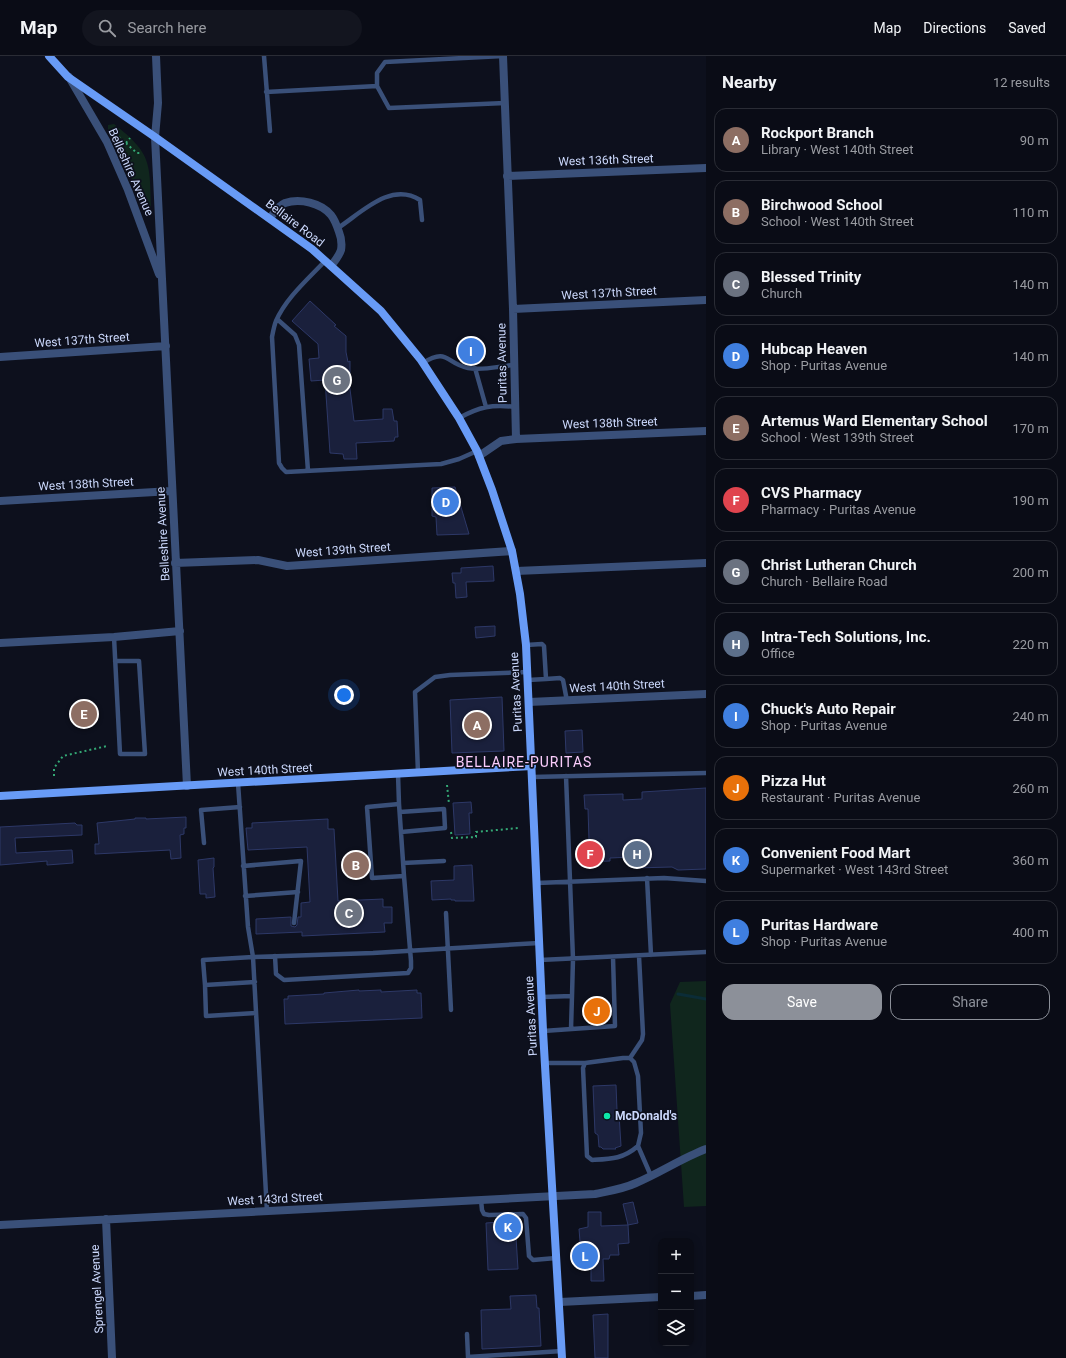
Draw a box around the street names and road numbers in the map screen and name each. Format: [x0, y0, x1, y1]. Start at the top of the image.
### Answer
street label: Belleshire Avenue [105, 126, 157, 218]
street label: West 136th Street [558, 151, 654, 169]
street label: Bellaire Road [263, 196, 327, 250]
street label: West 137th Street [561, 284, 657, 302]
street label: Puritas Avenue [494, 323, 510, 403]
street label: West 137th Street [34, 330, 130, 350]
street label: West 138th Street [562, 414, 658, 432]
street label: West 138th Street [38, 475, 134, 493]
street label: Belleshire Avenue [154, 487, 172, 581]
street label: West 139th Street [295, 540, 391, 560]
street label: Puritas Avenue [507, 652, 525, 732]
street label: West 140th Street [569, 677, 665, 695]
street label: West 140th Street [217, 761, 313, 779]
street label: Puritas Avenue [522, 976, 540, 1056]
street label: West 143rd Street [227, 1190, 323, 1208]
street label: Sprengel Avenue [88, 1244, 106, 1334]

